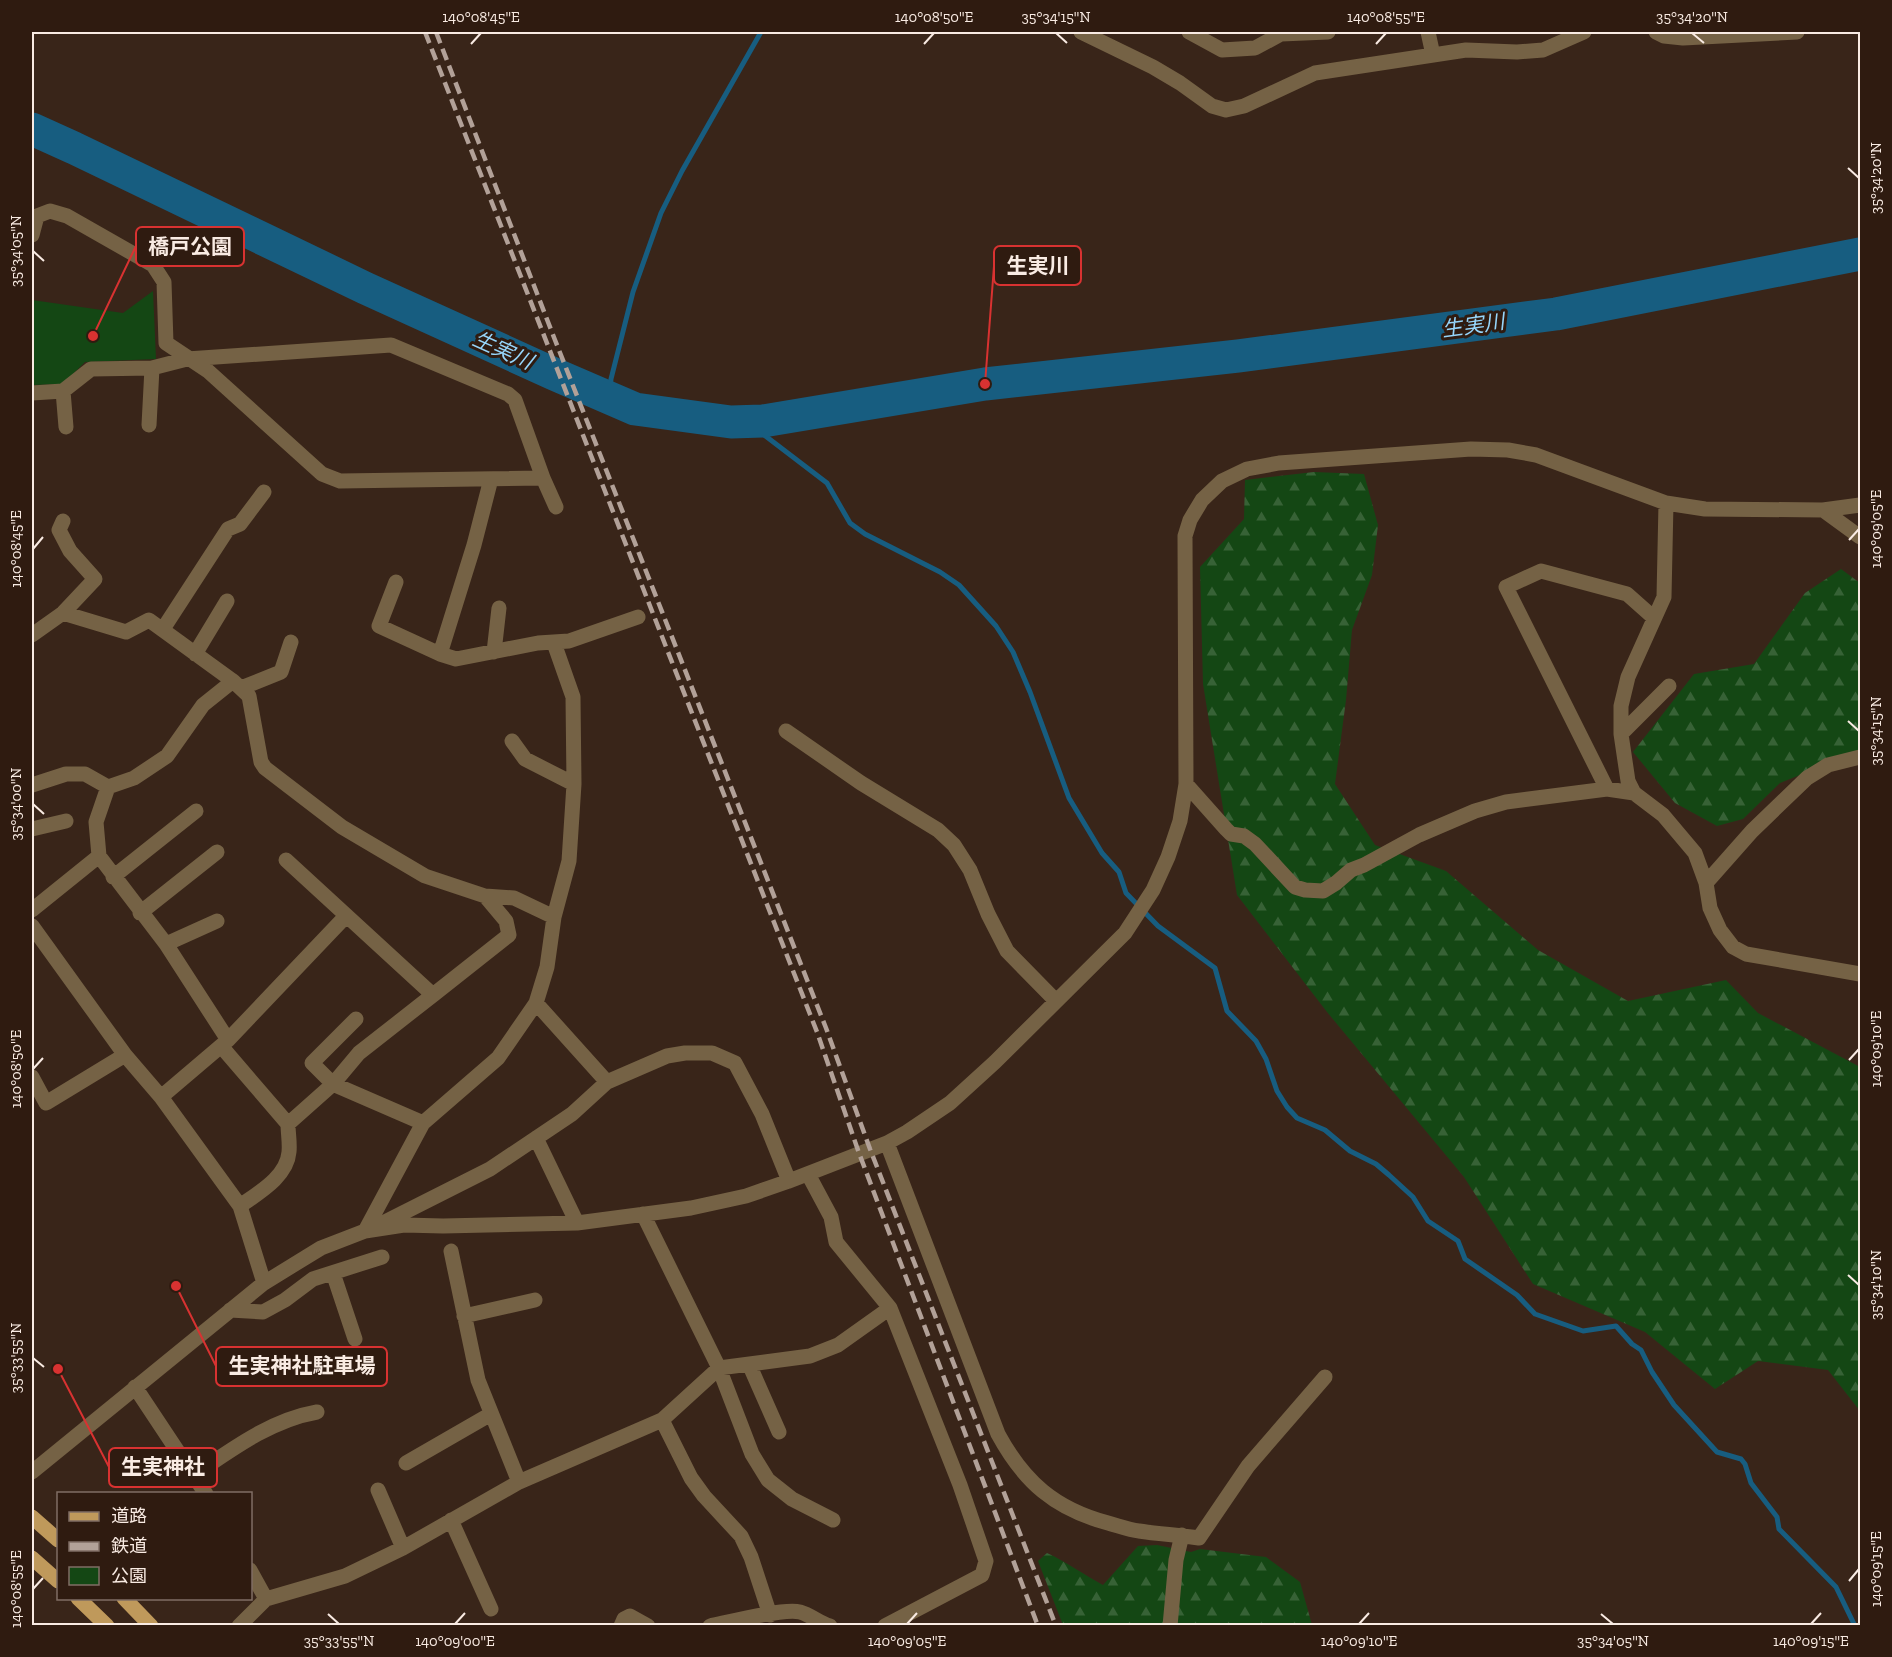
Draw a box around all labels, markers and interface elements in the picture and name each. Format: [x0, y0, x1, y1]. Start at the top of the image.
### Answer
text: 140°08'45"E [442, 8, 520, 26]
text: 140°08'50"E [895, 8, 974, 26]
text: 35°34'15"N [1022, 8, 1091, 26]
text: 140°08'55"E [1347, 8, 1425, 26]
text: 35°34'20"N [1656, 8, 1728, 26]
text: 35°34'20"N [1867, 142, 1885, 214]
text: 35°34'05"N [7, 215, 25, 287]
callout: 橋戸公園 [136, 227, 244, 266]
text: 橋戸公園 [148, 234, 232, 259]
callout: 生実川 [994, 246, 1081, 285]
text: 生実川 [1007, 253, 1070, 278]
water label: 生実川 [1440, 308, 1508, 342]
water label: 生実川 [469, 326, 539, 375]
text: 140°09'05"E [1867, 490, 1885, 568]
text: 140°08'45"E [7, 510, 25, 588]
text: 35°34'15"N [1867, 697, 1885, 766]
text: 35°34'00"N [7, 768, 25, 840]
text: 140°09'10"E [1867, 1010, 1885, 1087]
text: 140°08'50"E [7, 1029, 25, 1108]
text: 35°34'10"N [1867, 1250, 1885, 1320]
text: 35°33'55"N [7, 1323, 25, 1393]
callout: 生実神社駐車場 [216, 1347, 387, 1386]
text: 生実神社駐車場 [229, 1353, 376, 1378]
callout: 生実神社 [109, 1448, 217, 1487]
text: 生実神社 [121, 1454, 205, 1479]
legend [57, 1492, 252, 1600]
text: 道路 [111, 1505, 147, 1527]
text: 140°09'15"E [1867, 1531, 1885, 1607]
text: 鉄道 [111, 1535, 147, 1557]
text: 140°08'55"E [7, 1550, 25, 1628]
text: 公園 [111, 1565, 147, 1587]
text: 35°33'55"N [304, 1632, 374, 1650]
text: 140°09'00"E [415, 1632, 495, 1650]
text: 140°09'05"E [868, 1632, 946, 1650]
text: 140°09'10"E [1321, 1632, 1398, 1650]
text: 35°34'05"N [1577, 1632, 1649, 1650]
text: 140°09'15"E [1773, 1632, 1849, 1650]

